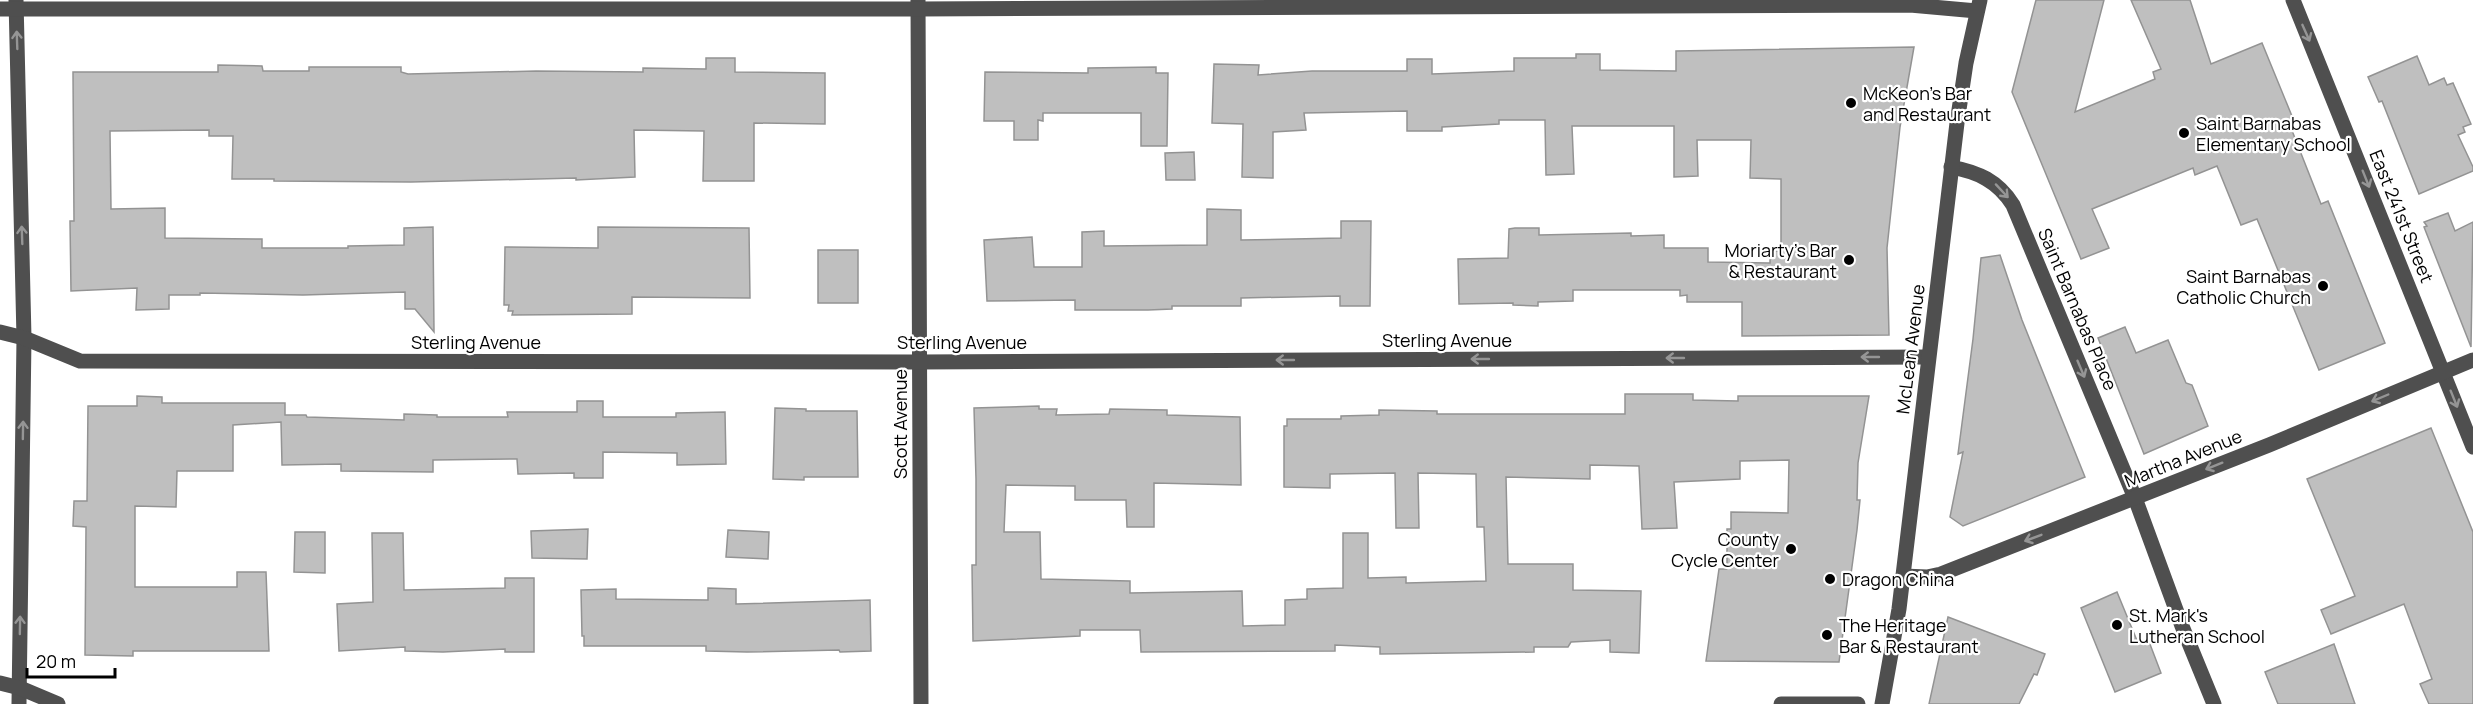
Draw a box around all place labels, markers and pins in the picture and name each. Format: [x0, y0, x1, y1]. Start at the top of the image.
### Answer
place label: McKeon's Bar and Restaurant [1863, 81, 1991, 126]
marker: McKeon's Bar and Restaurant [1844, 96, 1858, 110]
place label: Saint Barnabas Elementary School [2196, 111, 2351, 156]
marker: Saint Barnabas Elementary School [2177, 126, 2191, 140]
place label: Moriarty's Bar & Restaurant [1724, 238, 1838, 283]
marker: Moriarty's Bar & Restaurant [1842, 253, 1856, 267]
place label: Saint Barnabas Catholic Church [2176, 264, 2311, 309]
marker: Saint Barnabas Catholic Church [2316, 279, 2330, 293]
place label: County Cycle Center [1671, 527, 1780, 572]
marker: County Cycle Center [1784, 542, 1798, 556]
place label: Dragon China [1842, 567, 1954, 591]
marker: Dragon China [1823, 572, 1837, 586]
place label: St. Mark's Lutheran School [2129, 603, 2265, 648]
place label: The Heritage Bar & Restaurant [1839, 613, 1979, 658]
marker: St. Mark's Lutheran School [2110, 618, 2124, 632]
marker: The Heritage Bar & Restaurant [1820, 628, 1834, 642]

